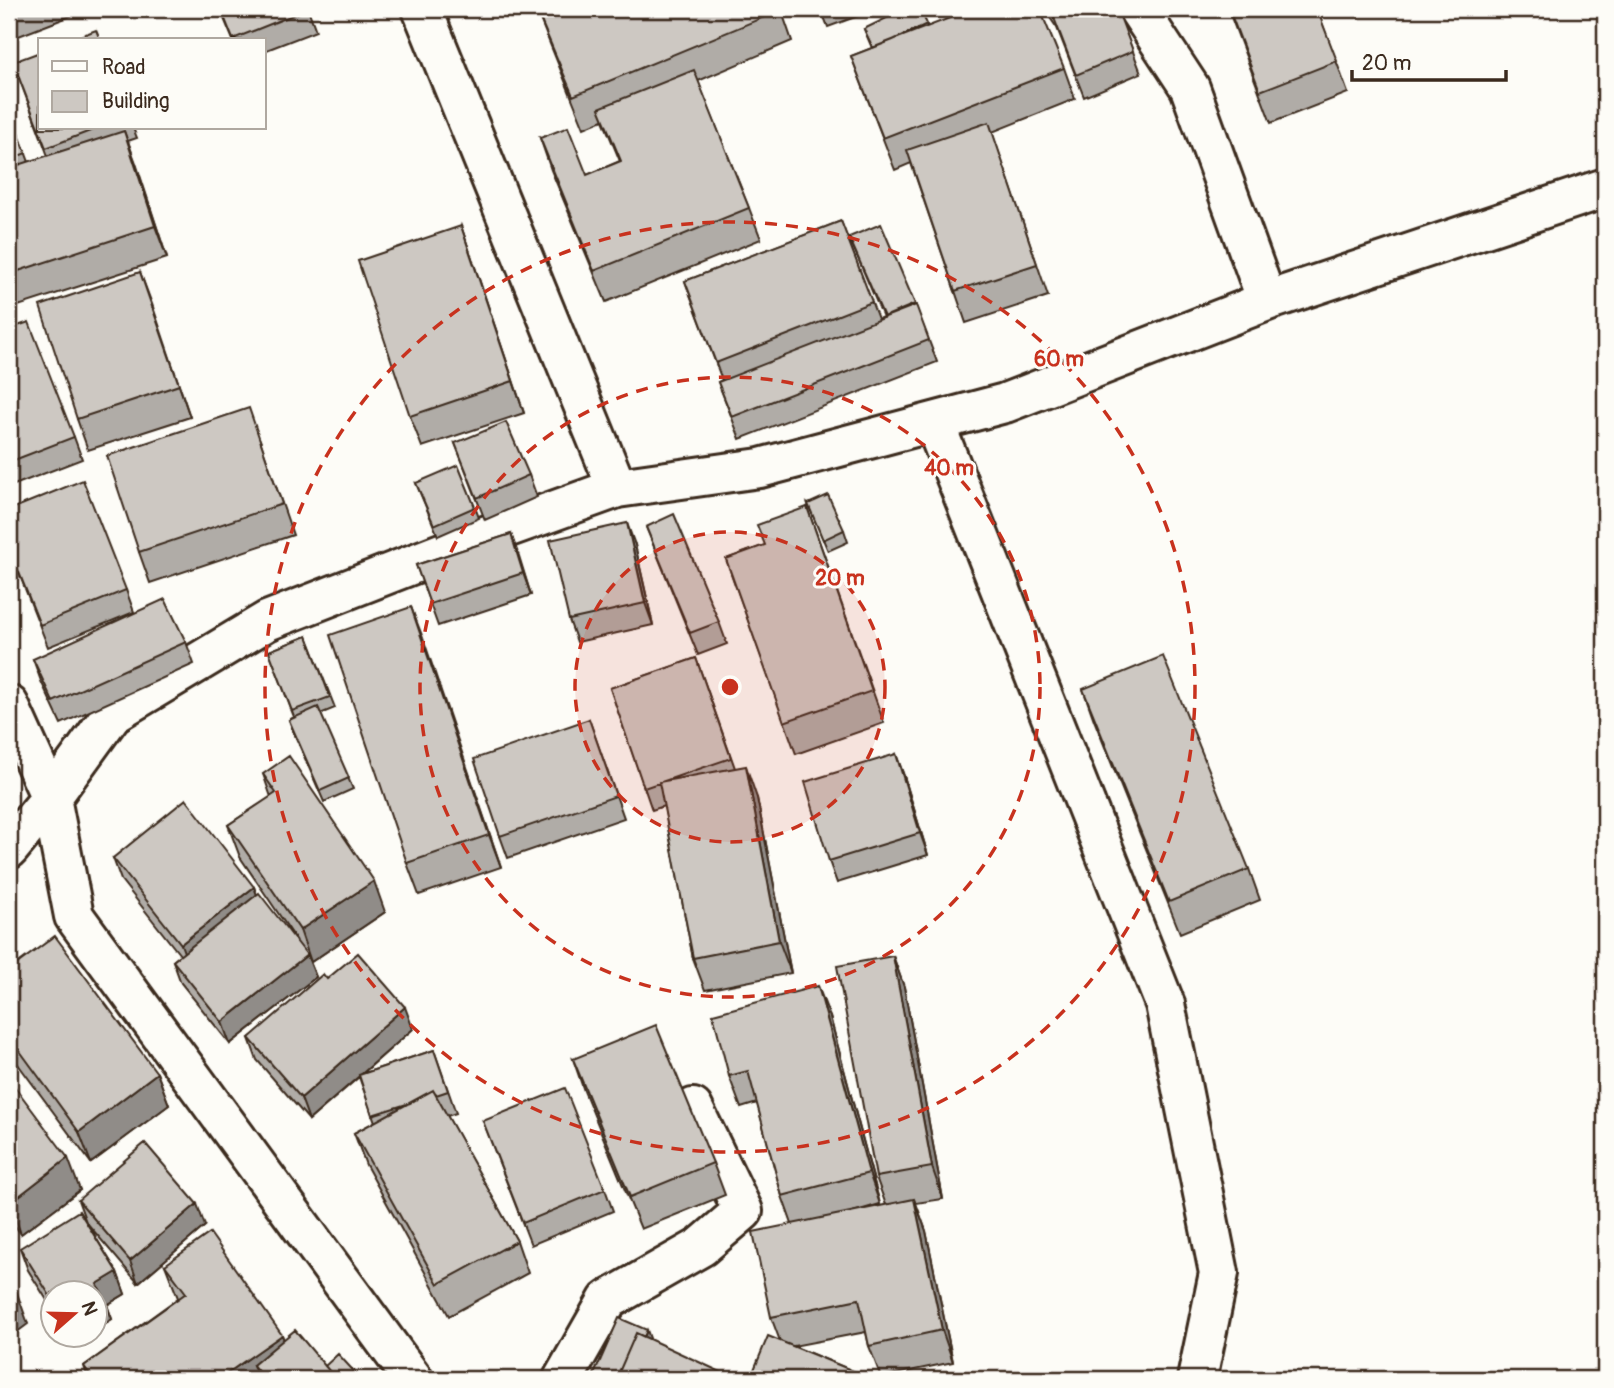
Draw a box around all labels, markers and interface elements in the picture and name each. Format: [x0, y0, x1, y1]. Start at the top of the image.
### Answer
legend [38, 38, 266, 130]
scale bar [1352, 38, 1506, 82]
text: 20 m [1362, 50, 1411, 77]
text: Road [102, 54, 146, 81]
text: Building [102, 88, 169, 115]
text: 60 m [1034, 346, 1084, 373]
text: 40 m [924, 455, 974, 482]
text: 20 m [815, 565, 865, 592]
centre of rings [718, 675, 742, 699]
north arrow [38, 1280, 108, 1350]
text: N [76, 1298, 103, 1319]

